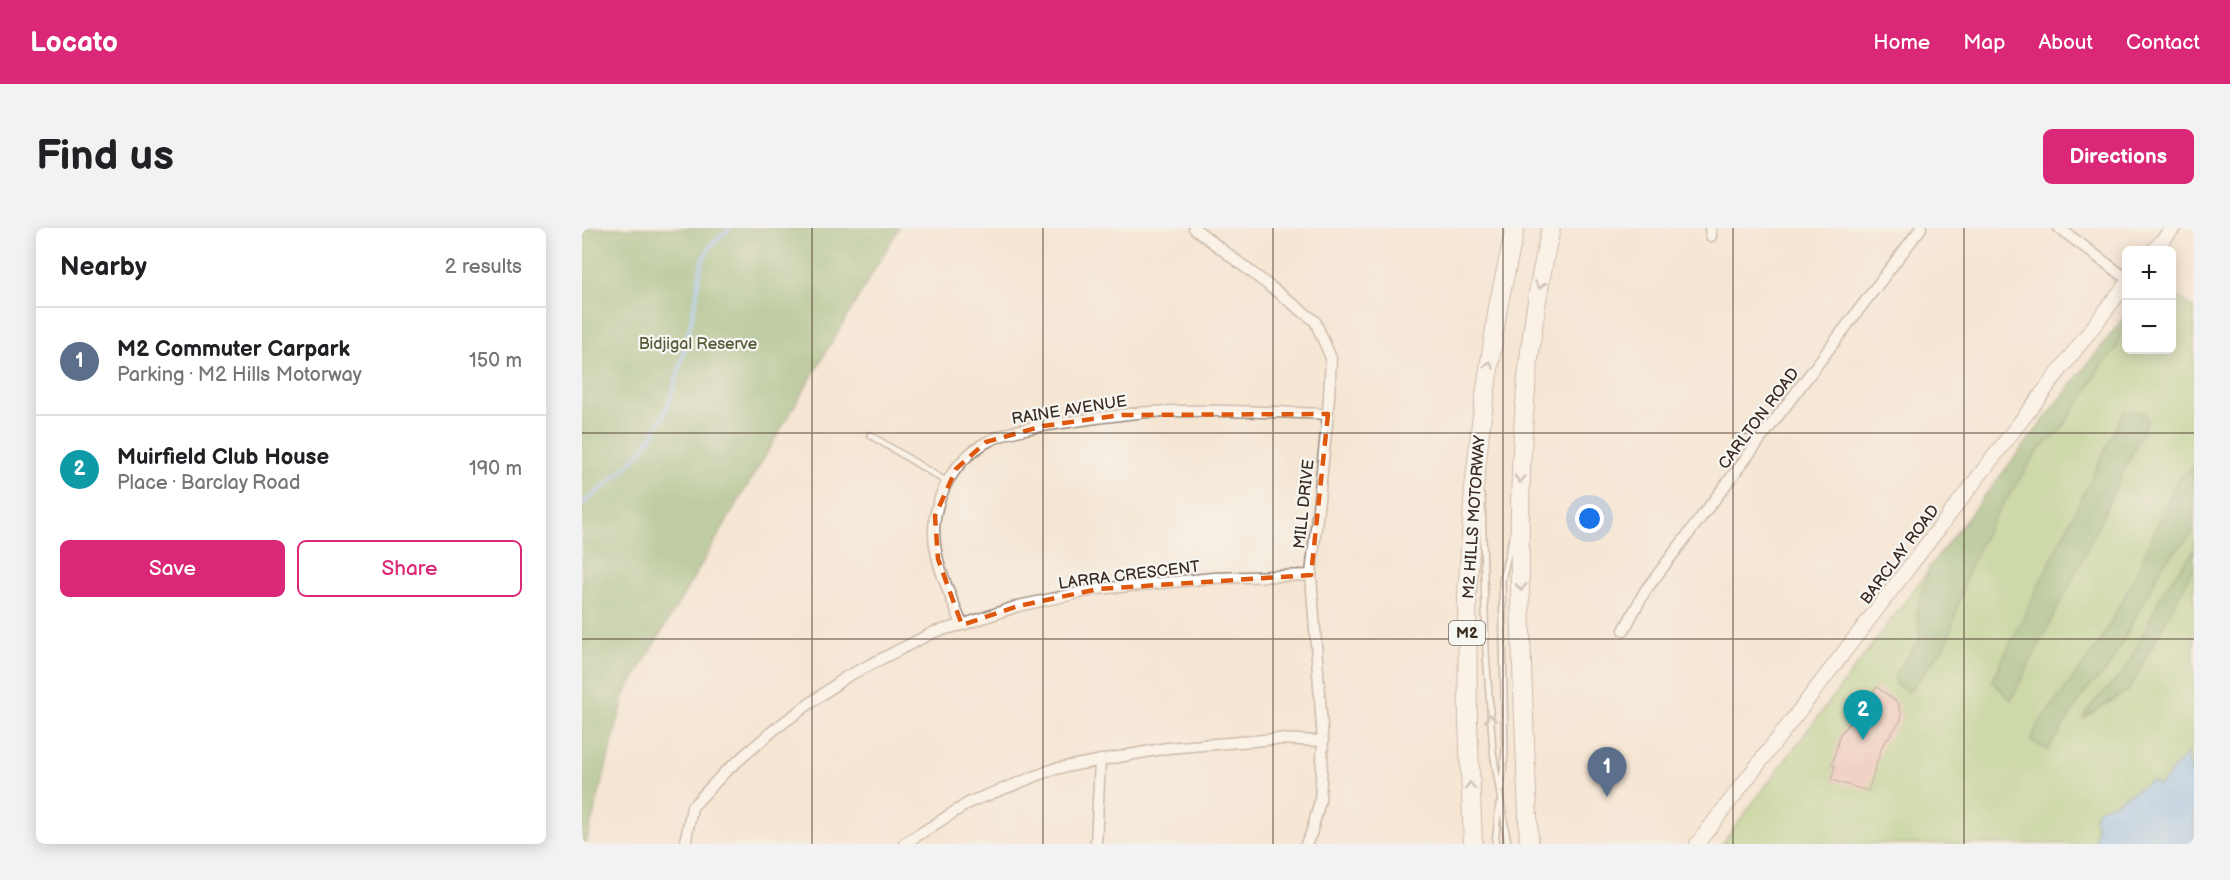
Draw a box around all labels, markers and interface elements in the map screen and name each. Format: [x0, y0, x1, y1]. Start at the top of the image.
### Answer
text: Locato [30, 26, 118, 59]
text: Home [1873, 30, 1930, 55]
text: Map [1963, 30, 2005, 55]
text: About [2038, 30, 2093, 55]
text: Contact [2126, 30, 2200, 55]
button: Directions [2043, 129, 2194, 184]
text: Find us [36, 131, 174, 182]
map controls [2122, 246, 2176, 354]
button: + [2122, 246, 2176, 300]
text: Nearby [60, 252, 147, 283]
text: 2 results [445, 255, 522, 279]
one-way arrow [1534, 280, 1547, 290]
button: − [2122, 300, 2176, 354]
park label: Bidjigal Reserve [639, 335, 758, 354]
text: M2 Commuter Carpark [117, 336, 350, 363]
text: 1 [75, 349, 84, 373]
text: 150 m [469, 349, 522, 373]
one-way arrow [1482, 361, 1495, 371]
text: Parking · M2 Hills Motorway [117, 363, 362, 387]
street label: CARLTON ROAD [1715, 364, 1804, 473]
street label: RAINE AVENUE [1010, 392, 1128, 429]
street label: M2 HILLS MOTORWAY [1459, 434, 1490, 599]
text: Muirfield Club House [117, 444, 329, 471]
text: 2 [74, 457, 85, 481]
text: 190 m [469, 457, 522, 481]
street label: MILL DRIVE [1290, 458, 1319, 550]
text: Place · Barclay Road [117, 471, 300, 495]
one-way arrow [1514, 475, 1527, 484]
street label: BARCLAY ROAD [1857, 502, 1944, 608]
your location [1575, 504, 1604, 533]
button: Save [60, 540, 285, 597]
button: Share [297, 540, 522, 597]
street label: LARRA CRESCENT [1057, 557, 1201, 594]
one-way arrow [1515, 582, 1527, 591]
road number: M2 [1449, 621, 1485, 645]
pin: 2 [1844, 690, 1882, 740]
one-way arrow [1484, 714, 1497, 723]
pin: 1 [1588, 748, 1626, 797]
one-way arrow [1464, 781, 1477, 790]

